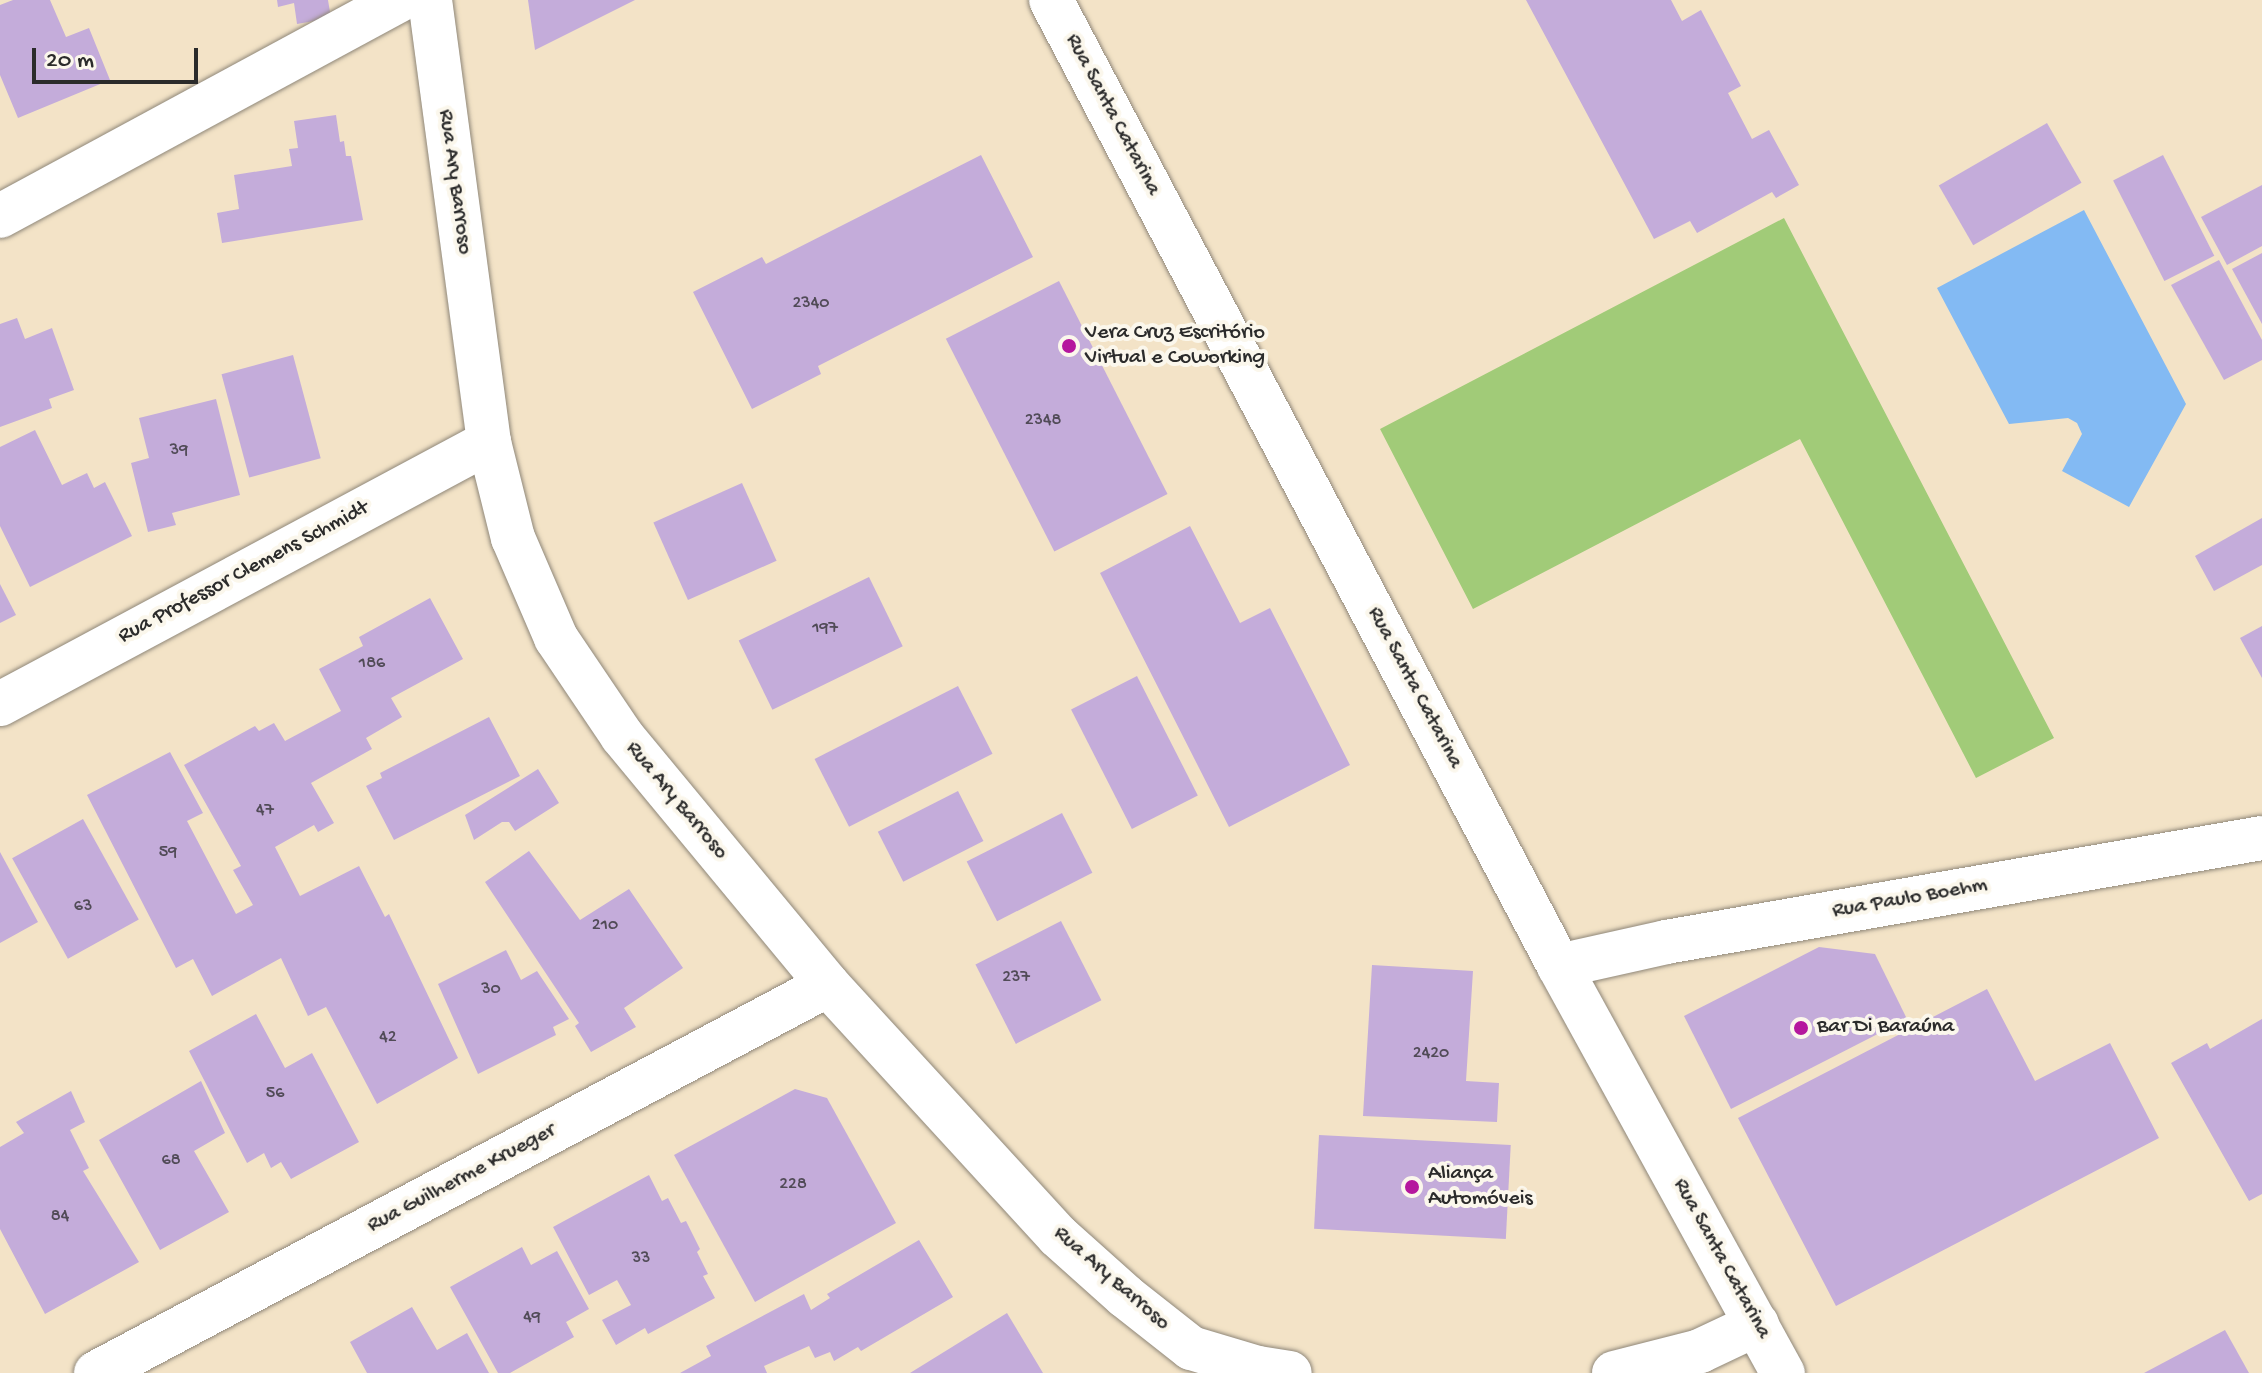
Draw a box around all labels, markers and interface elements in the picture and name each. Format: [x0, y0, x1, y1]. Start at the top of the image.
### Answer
street label: Rua Santa Catarina [1058, 30, 1166, 200]
scale bar [36, 32, 202, 82]
text: 20 m [46, 47, 94, 76]
street label: Rua Ary Barroso [431, 108, 477, 256]
house number: 2340 [793, 293, 829, 315]
place label: Vera Cruz Escritório Virtual e Coworking [1085, 320, 1265, 372]
marker: Vera Cruz Escritório Virtual e Coworking [1060, 337, 1078, 355]
house number: 2348 [1025, 410, 1061, 432]
house number: 39 [170, 440, 188, 462]
street label: Rua Professor Clemens Schmidt [114, 496, 374, 650]
street label: Rua Santa Catarina [1360, 603, 1468, 773]
house number: 197 [812, 618, 838, 640]
house number: 186 [359, 653, 385, 675]
street label: Rua Ary Barroso [619, 737, 733, 865]
house number: 47 [256, 800, 274, 822]
house number: 59 [159, 842, 177, 864]
street label: Rua Paulo Boehm [1830, 872, 1990, 926]
house number: 63 [74, 896, 92, 918]
house number: 210 [592, 915, 618, 937]
house number: 237 [1002, 967, 1030, 989]
house number: 30 [481, 979, 501, 1001]
place label: Bar Di Baraúna [1817, 1015, 1954, 1041]
marker: Bar Di Baraúna [1792, 1019, 1810, 1037]
house number: 42 [379, 1027, 397, 1049]
house number: 2420 [1413, 1043, 1449, 1065]
house number: 56 [266, 1083, 284, 1105]
street label: Rua Guilherme Krueger [363, 1118, 561, 1240]
house number: 68 [162, 1150, 180, 1172]
place label: Aliança Automóveis [1428, 1161, 1533, 1212]
house number: 228 [779, 1174, 807, 1196]
street label: Rua Santa Catarina [1666, 1174, 1776, 1344]
marker: Aliança Automóveis [1403, 1178, 1421, 1196]
house number: 84 [51, 1206, 69, 1228]
street label: Rua Ary Barroso [1047, 1221, 1175, 1337]
house number: 33 [632, 1248, 650, 1270]
house number: 49 [523, 1307, 541, 1329]

